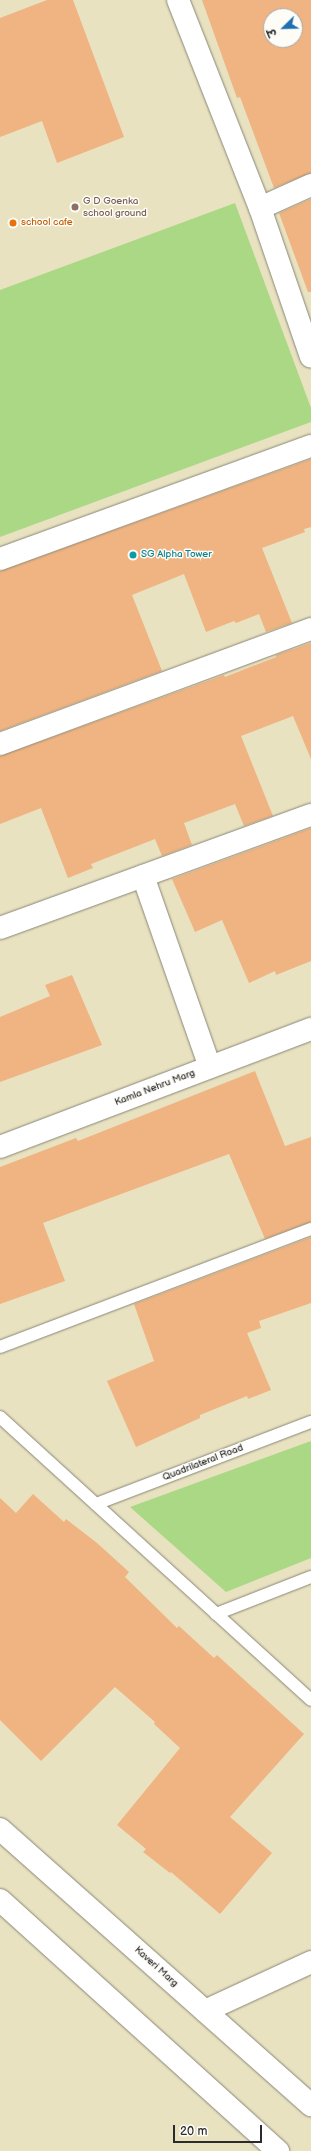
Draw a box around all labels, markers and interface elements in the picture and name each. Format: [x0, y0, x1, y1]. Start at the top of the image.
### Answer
north arrow [263, 8, 303, 48]
text: उ [265, 27, 280, 38]
place label: G D Goenka school ground [83, 195, 147, 218]
marker: G D Goenka school ground [70, 202, 80, 212]
place label: school cafe [21, 217, 73, 229]
marker: school cafe [8, 218, 18, 228]
place label: SG Alpha Tower [141, 549, 212, 561]
marker: SG Alpha Tower [128, 550, 138, 560]
street label: Kamla Nehru Marg [113, 1067, 197, 1109]
street label: Quadrilateral Road [161, 1442, 245, 1484]
street label: Kaveri Marg [132, 1944, 180, 1990]
scale bar [175, 2117, 264, 2143]
text: 20 m [180, 2124, 207, 2139]

